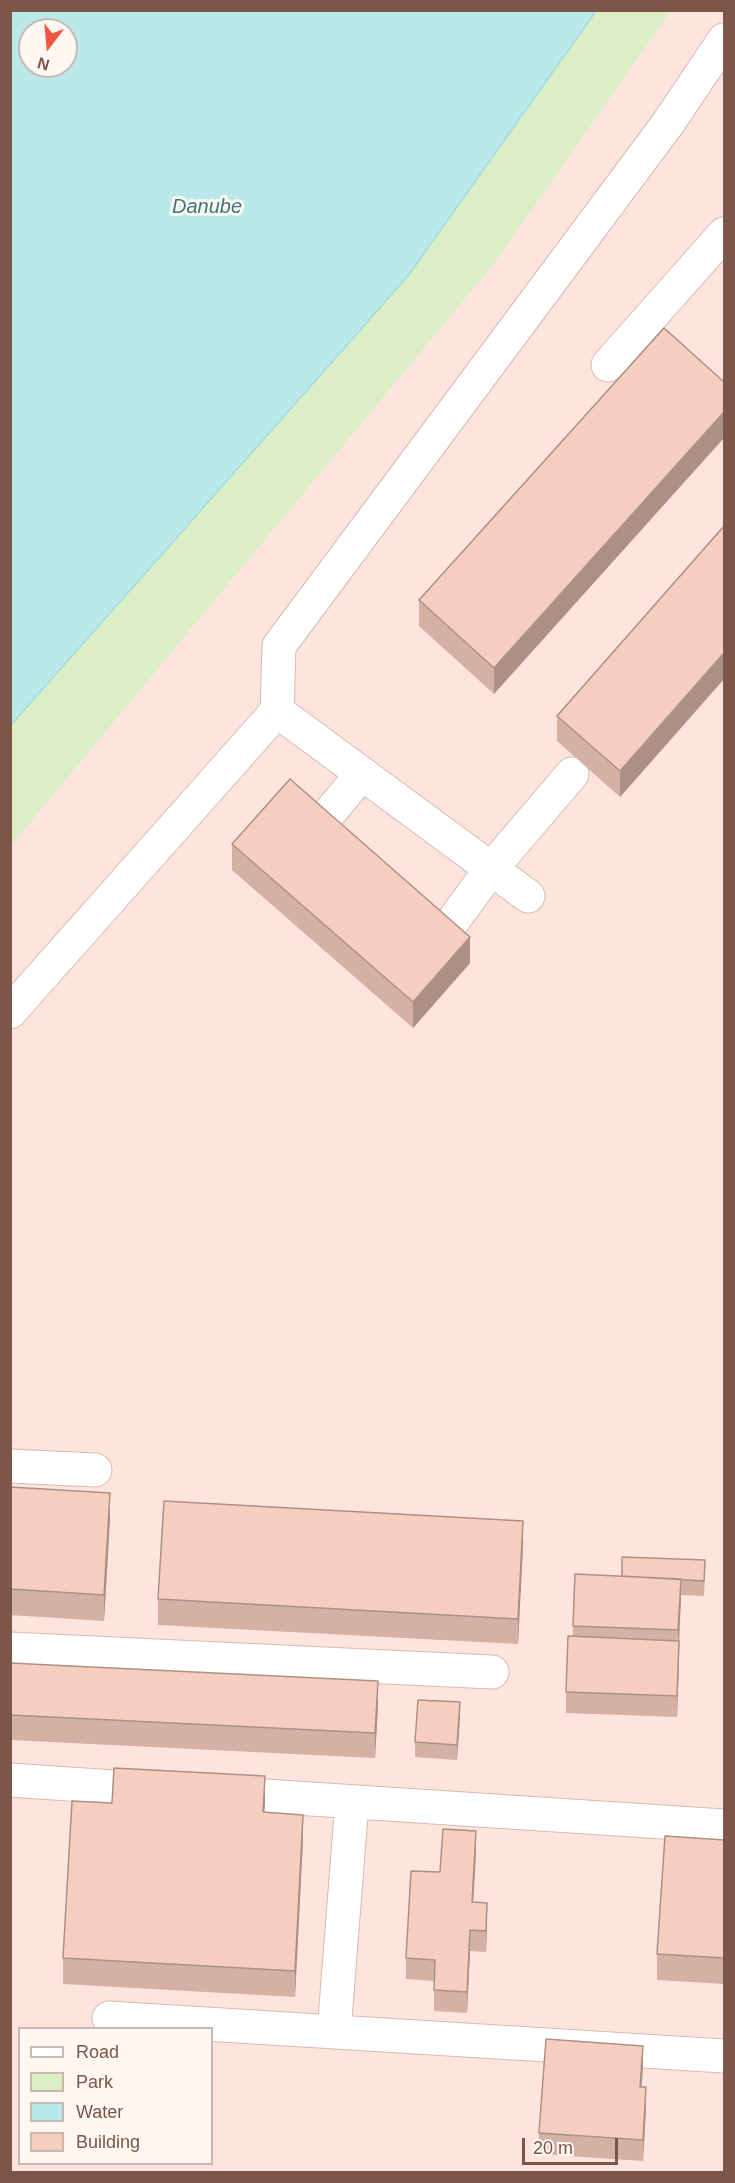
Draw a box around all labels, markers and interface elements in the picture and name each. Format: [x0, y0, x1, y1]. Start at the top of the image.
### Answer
north arrow [18, 18, 78, 78]
text: N [36, 54, 51, 74]
water label: Danube [172, 195, 242, 219]
legend [18, 2027, 213, 2165]
text: Road [76, 2042, 119, 2062]
text: Park [76, 2072, 113, 2092]
text: Water [76, 2102, 123, 2122]
scale bar [525, 2126, 621, 2164]
text: Building [76, 2132, 140, 2152]
text: 20 m [533, 2138, 573, 2158]

